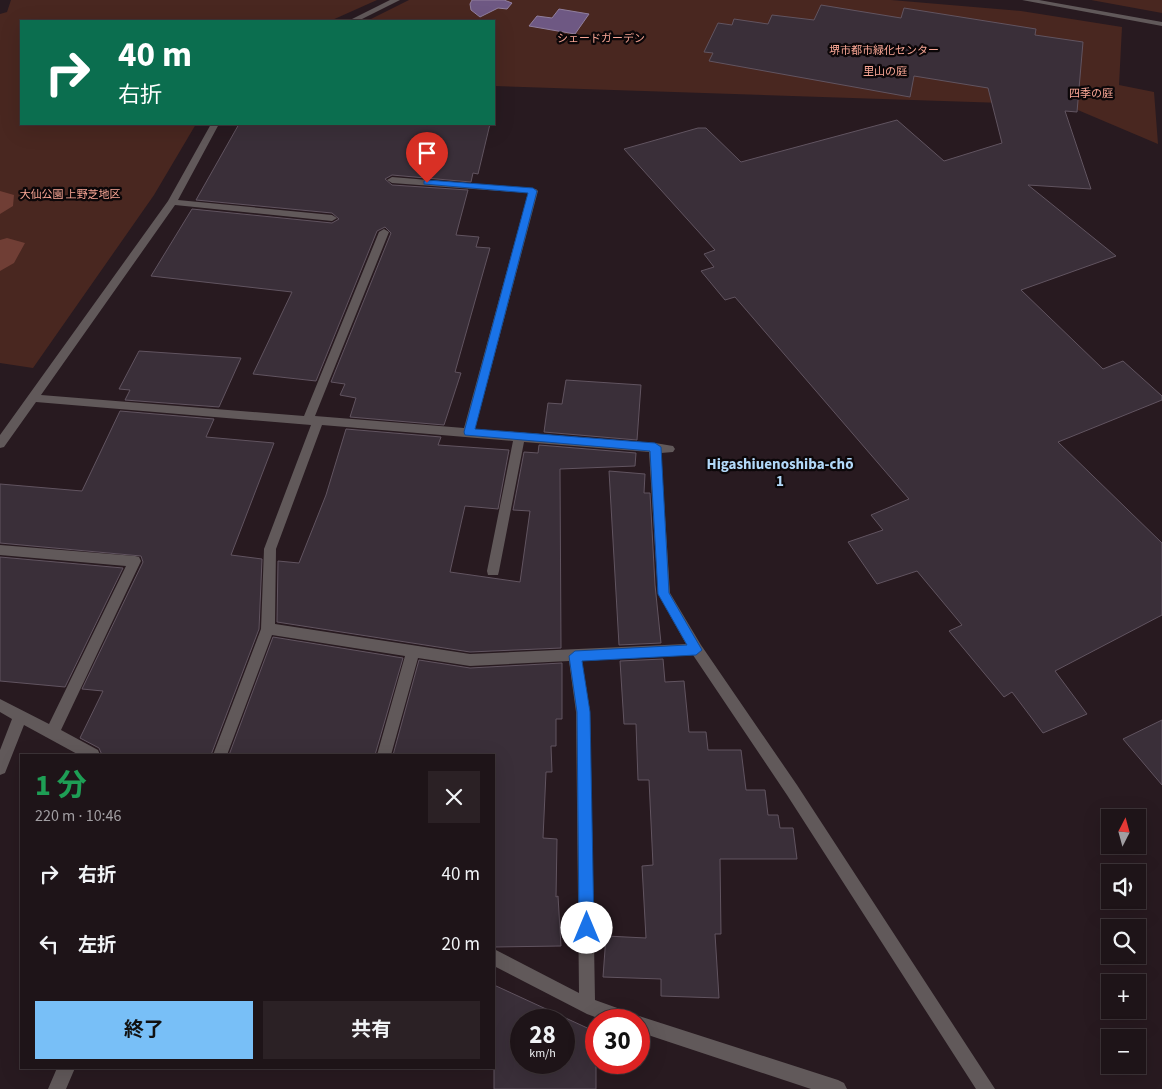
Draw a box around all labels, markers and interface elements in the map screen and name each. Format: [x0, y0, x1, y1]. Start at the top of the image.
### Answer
text: 40 m [118, 30, 192, 80]
park label: シェードガーデン [557, 31, 645, 46]
icon: right [35, 40, 100, 105]
park label: 堺市都市緑化センター [829, 43, 939, 58]
park label: 里山の庭 [863, 64, 907, 79]
text: 右折 [118, 79, 162, 111]
park label: 四季の庭 [1069, 86, 1113, 101]
pin [406, 132, 448, 183]
icon: arrive [413, 139, 441, 167]
park label: 大仙公園 上野芝地区 [19, 187, 121, 202]
district label: Higashiuenoshiba-chō 1 [707, 454, 853, 492]
text: 1 分 [35, 764, 87, 807]
button: close [428, 771, 480, 823]
text: 220 m · 10:46 [35, 805, 122, 827]
north arrow [1101, 809, 1146, 854]
map controls [1101, 809, 1146, 1074]
icon: right [35, 860, 63, 888]
text: 40 m [442, 861, 480, 888]
text: 右折 [78, 862, 116, 889]
button: sound [1101, 864, 1146, 909]
position arrow [560, 901, 612, 953]
button: search [1101, 919, 1146, 964]
icon: left [35, 930, 63, 958]
text: 20 m [442, 931, 480, 958]
text: 左折 [78, 932, 116, 959]
button: + [1101, 974, 1146, 1019]
button: 終了 [35, 1001, 253, 1059]
button: 共有 [263, 1001, 480, 1059]
speed limit sign: 30 [585, 1009, 650, 1074]
text: 28 [529, 1017, 556, 1053]
button: − [1101, 1029, 1146, 1074]
text: km/h [529, 1045, 556, 1062]

